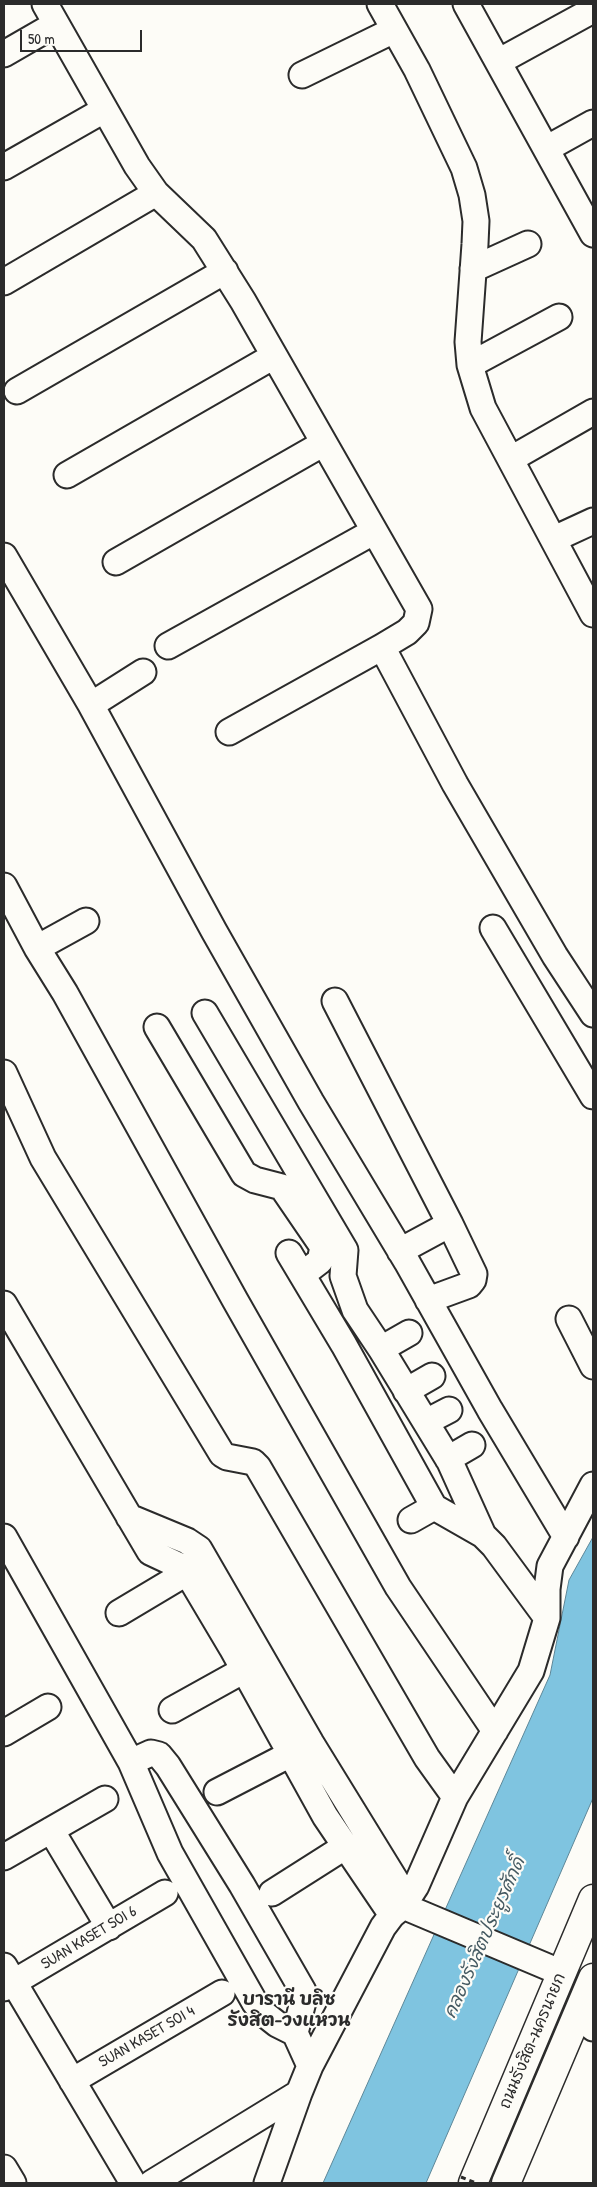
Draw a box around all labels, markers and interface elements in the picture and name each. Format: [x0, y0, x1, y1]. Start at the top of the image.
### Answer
scale bar [22, 20, 145, 52]
text: 50 m [28, 28, 55, 49]
water label: คลองรังสิตประยูรศักดิ์ [440, 1854, 530, 2022]
street label: SUAN KASET SOI 6 [38, 1902, 140, 1974]
street label: ถนนรังสิต-นครนายก [496, 1970, 570, 2112]
district label: บารานี บลิซ รังสิต-วงแหวน [227, 1989, 351, 2032]
street label: SUAN KASET SOI 4 [96, 2002, 198, 2072]

